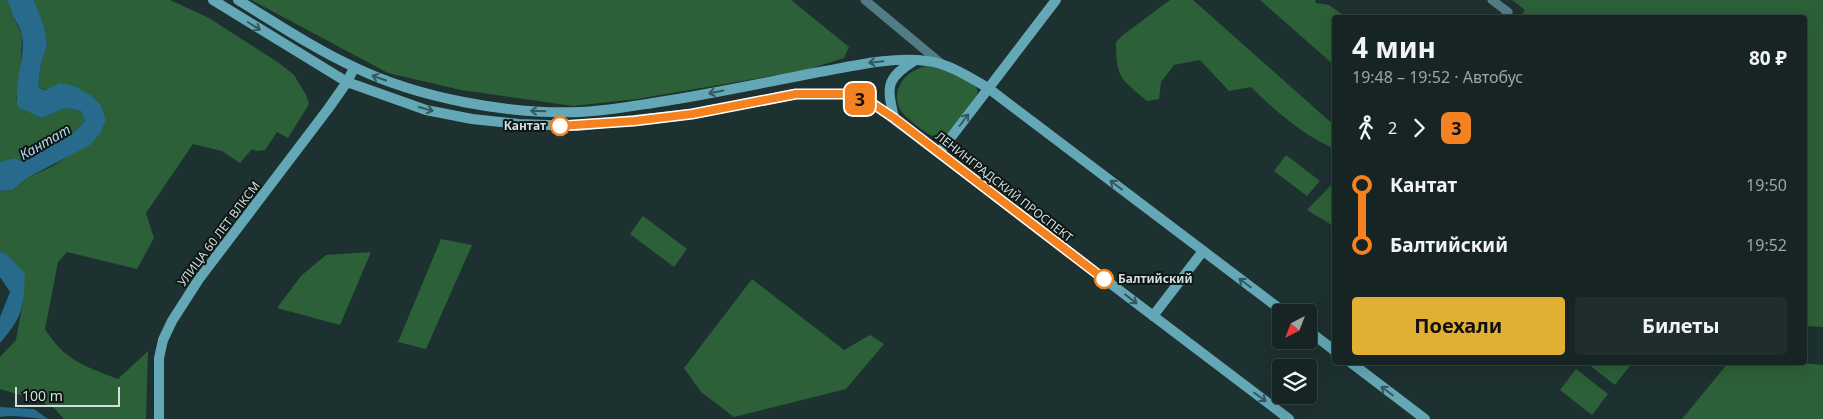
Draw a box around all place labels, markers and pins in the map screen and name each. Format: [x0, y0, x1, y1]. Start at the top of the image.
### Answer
marker: Кантат [550, 116, 570, 136]
place label: Кантат [504, 117, 546, 134]
marker: Балтийский [1094, 269, 1114, 289]
place label: Балтийский [1118, 270, 1193, 287]

